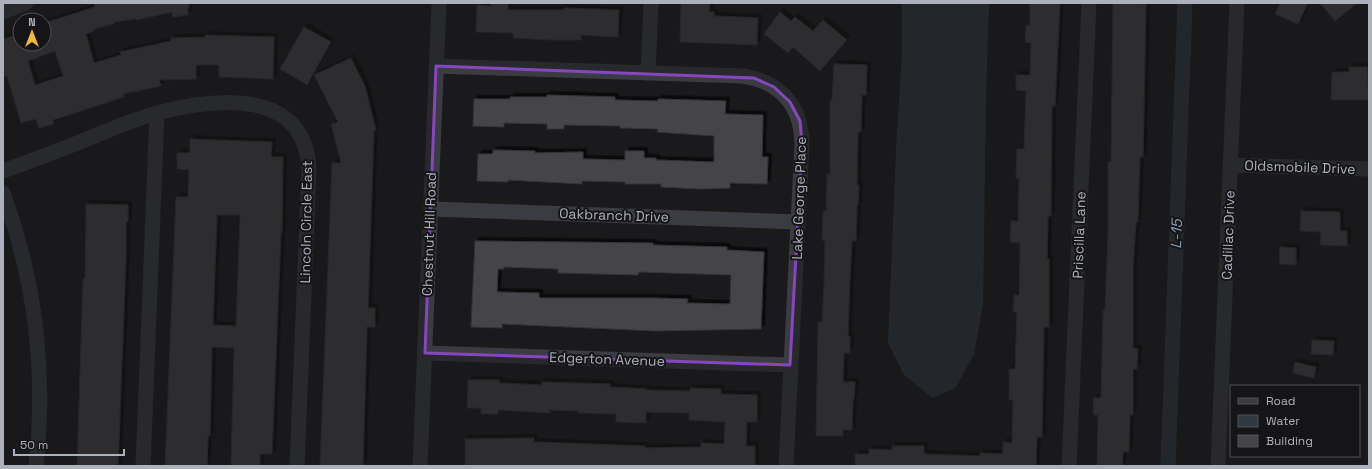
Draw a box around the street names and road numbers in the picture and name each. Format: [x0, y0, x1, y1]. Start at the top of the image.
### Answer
street label: Lake George Place [788, 136, 810, 260]
street label: Oldsmobile Drive [1244, 156, 1356, 178]
street label: Lincoln Circle East [296, 160, 316, 284]
street label: Chestnut Hill Road [418, 172, 440, 296]
street label: Cadillac Drive [1217, 190, 1239, 280]
street label: Priscilla Lane [1068, 191, 1090, 279]
street label: Oakbranch Drive [559, 204, 669, 226]
street label: Edgerton Avenue [549, 348, 665, 370]

